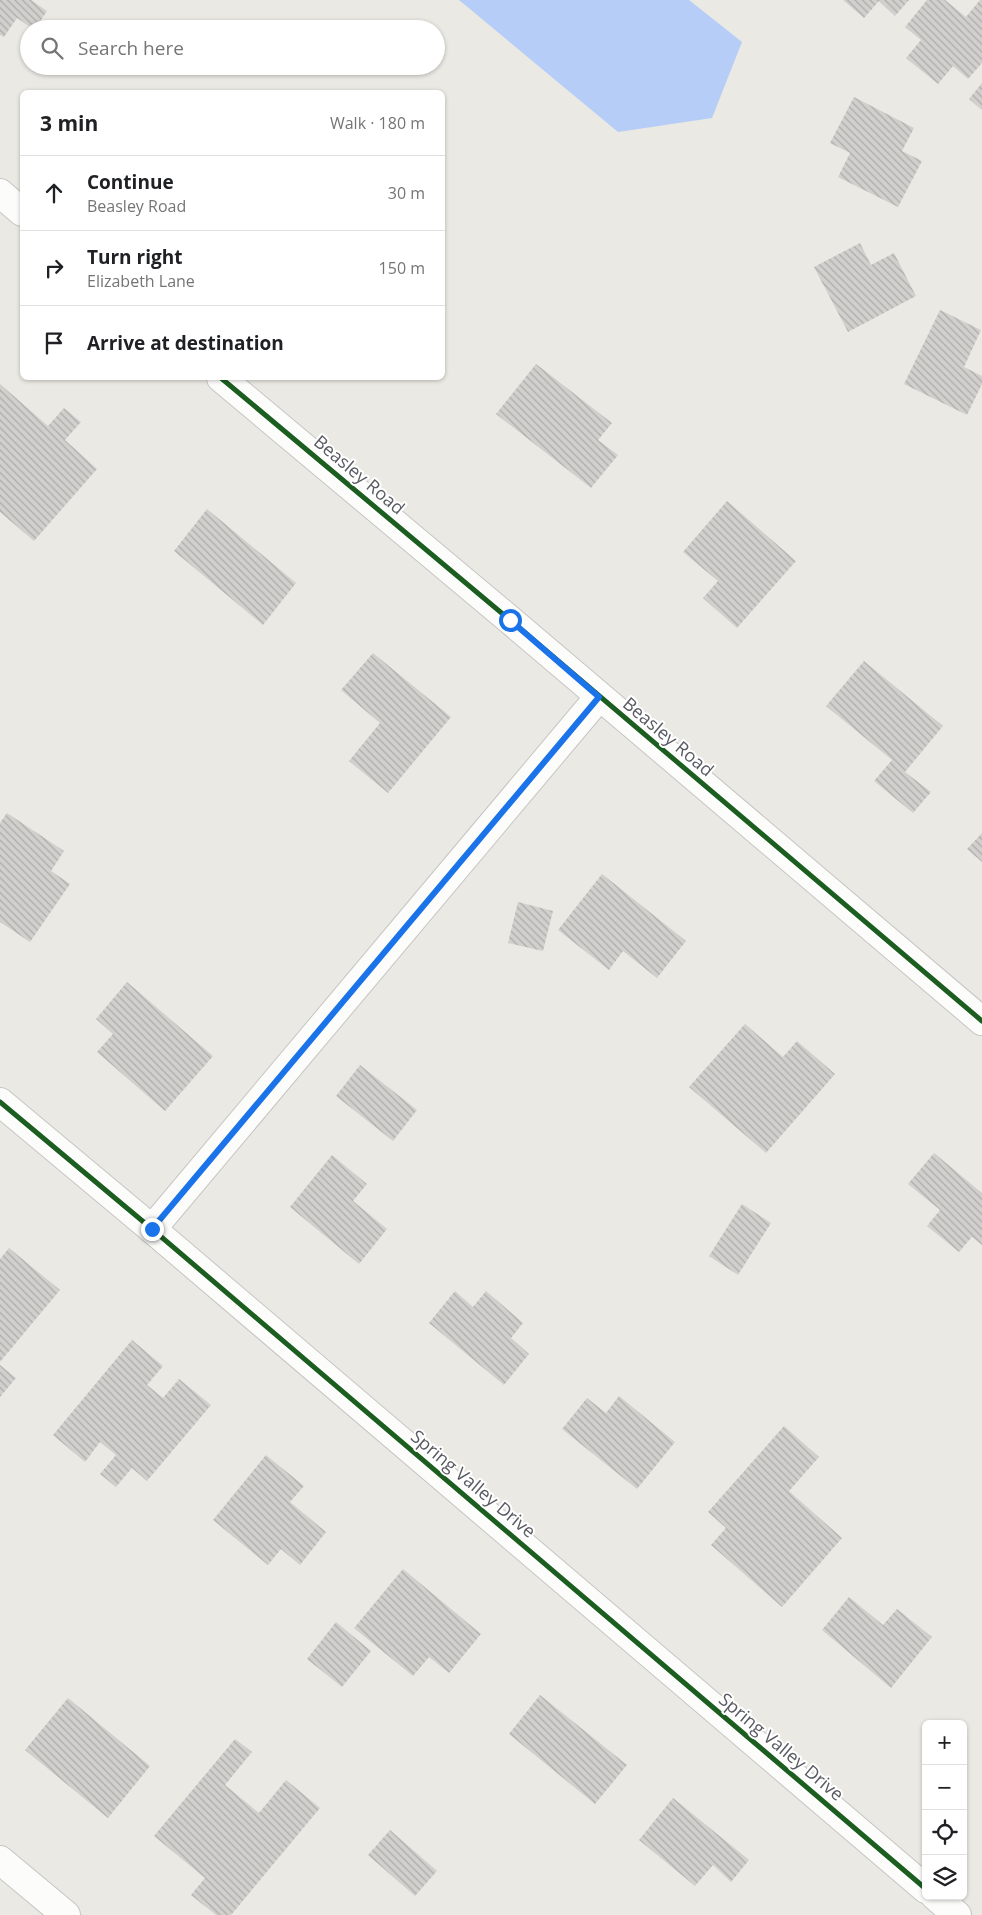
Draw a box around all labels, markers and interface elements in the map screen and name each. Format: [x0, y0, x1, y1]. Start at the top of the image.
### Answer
search box [20, 20, 445, 75]
icon: search [38, 34, 66, 62]
text: Search here [78, 35, 184, 61]
text: 3 min [40, 109, 98, 137]
text: Walk · 180 m [330, 112, 425, 134]
text: Continue [87, 169, 174, 195]
icon: ahead [40, 179, 68, 207]
text: 30 m [388, 182, 425, 204]
text: Beasley Road [87, 195, 186, 217]
text: Turn right [87, 244, 182, 270]
icon: right [40, 254, 68, 282]
text: 150 m [379, 257, 425, 279]
text: Elizabeth Lane [87, 270, 195, 292]
icon: arrive [40, 329, 68, 357]
text: Arrive at destination [87, 330, 284, 356]
street label: Beasley Road [309, 429, 410, 519]
route start [499, 609, 522, 632]
street label: Beasley Road [618, 691, 719, 781]
route end [141, 1218, 164, 1241]
street label: Spring Valley Drive [406, 1424, 541, 1543]
street label: Spring Valley Drive [714, 1687, 849, 1806]
map controls [922, 1720, 967, 1900]
button: + [922, 1720, 967, 1765]
button: − [922, 1765, 967, 1810]
button: locate [922, 1810, 967, 1855]
button: layers [922, 1855, 967, 1900]

